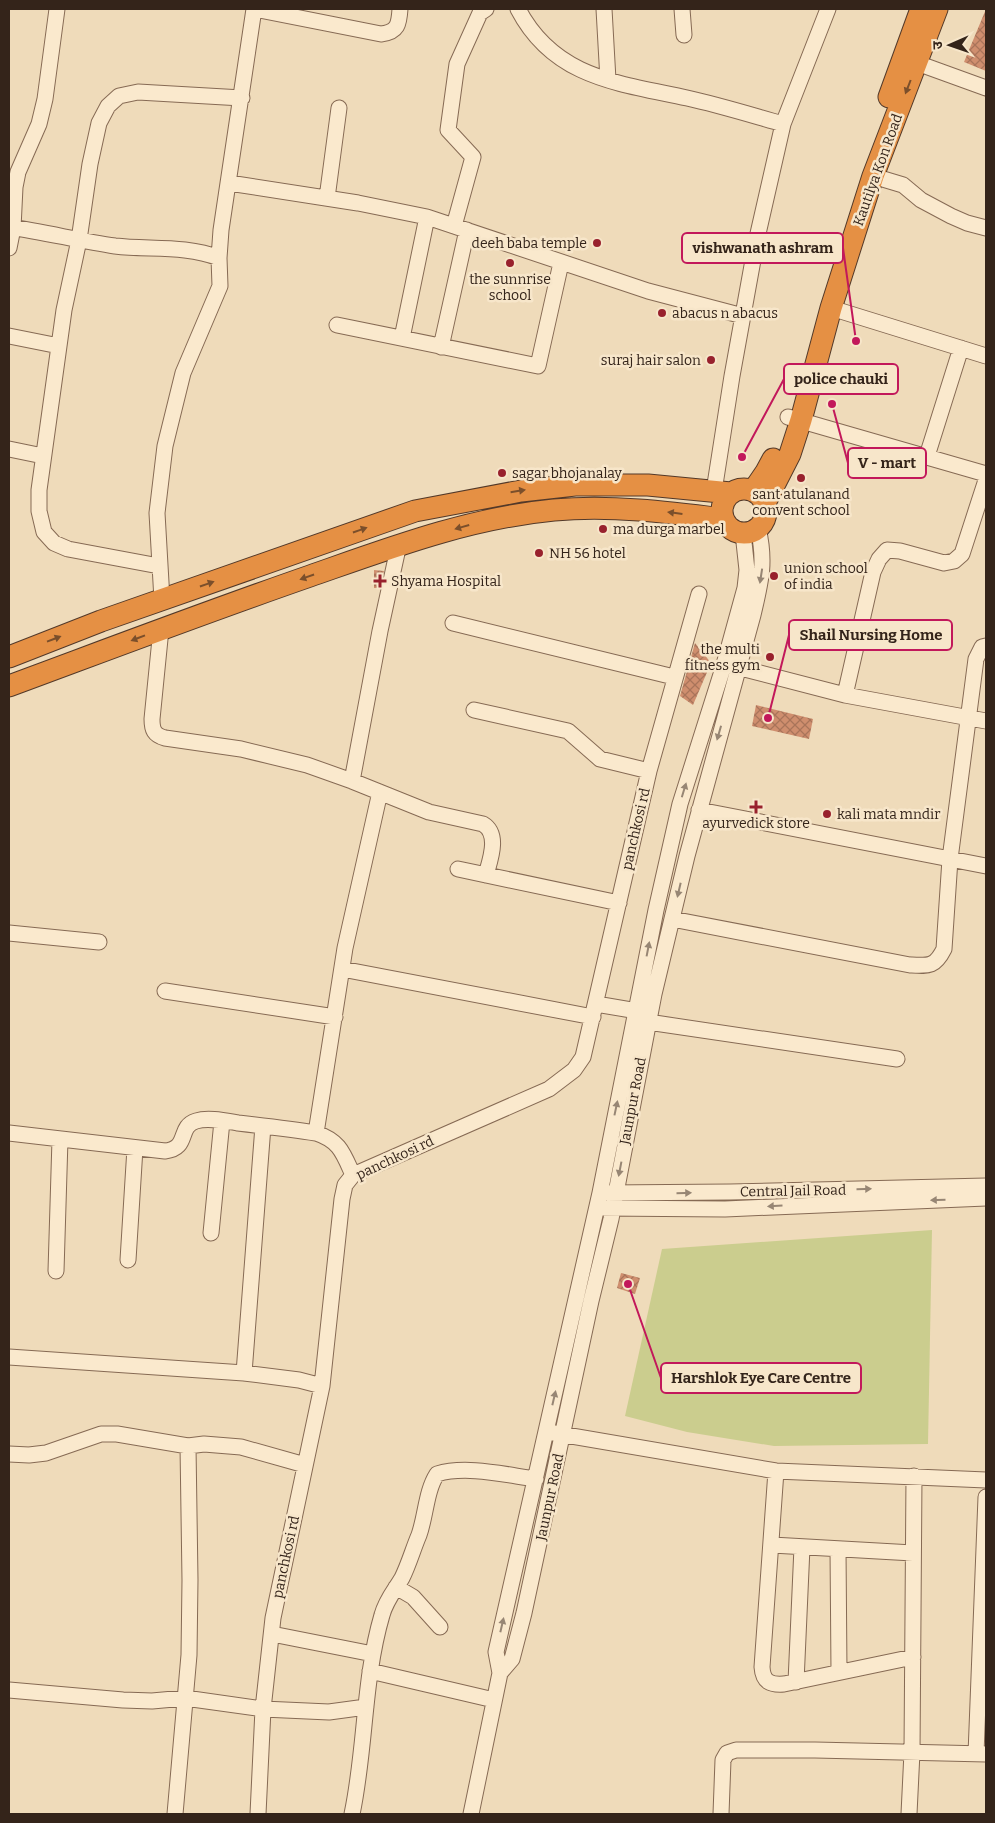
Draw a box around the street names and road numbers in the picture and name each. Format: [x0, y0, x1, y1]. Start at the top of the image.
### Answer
street label: Kautilya Kon Road [850, 112, 906, 228]
street label: panchkosi rd [618, 786, 654, 872]
street label: Jaunpur Road [616, 1056, 650, 1147]
street label: panchkosi rd [353, 1133, 437, 1183]
street label: Central Jail Road [740, 1182, 846, 1200]
street label: Jaunpur Road [532, 1452, 568, 1543]
street label: panchkosi rd [269, 1514, 303, 1600]

